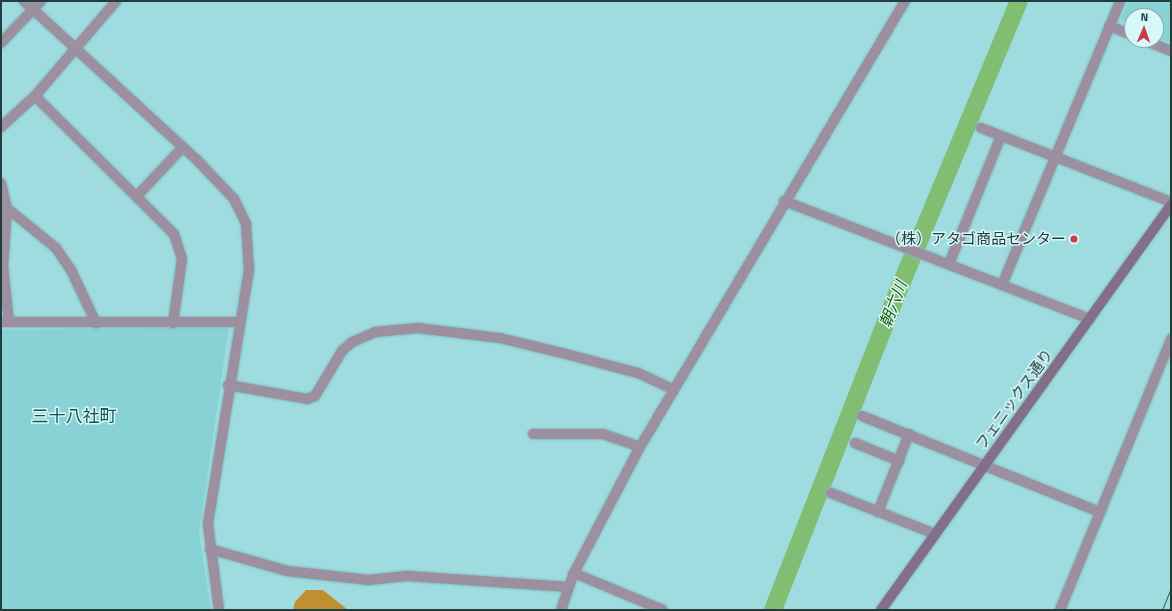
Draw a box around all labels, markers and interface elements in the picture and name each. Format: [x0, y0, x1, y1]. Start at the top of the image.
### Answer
north arrow [1124, 8, 1164, 48]
text: N [1140, 9, 1148, 25]
place label: （株）アタゴ商品センター [886, 230, 1066, 248]
marker: （株）アタゴ商品センター [1069, 234, 1079, 244]
water label: 朝六川 [875, 278, 911, 330]
street label: フェニックス通り [971, 345, 1057, 453]
district label: 三十八社町 [32, 407, 116, 427]

